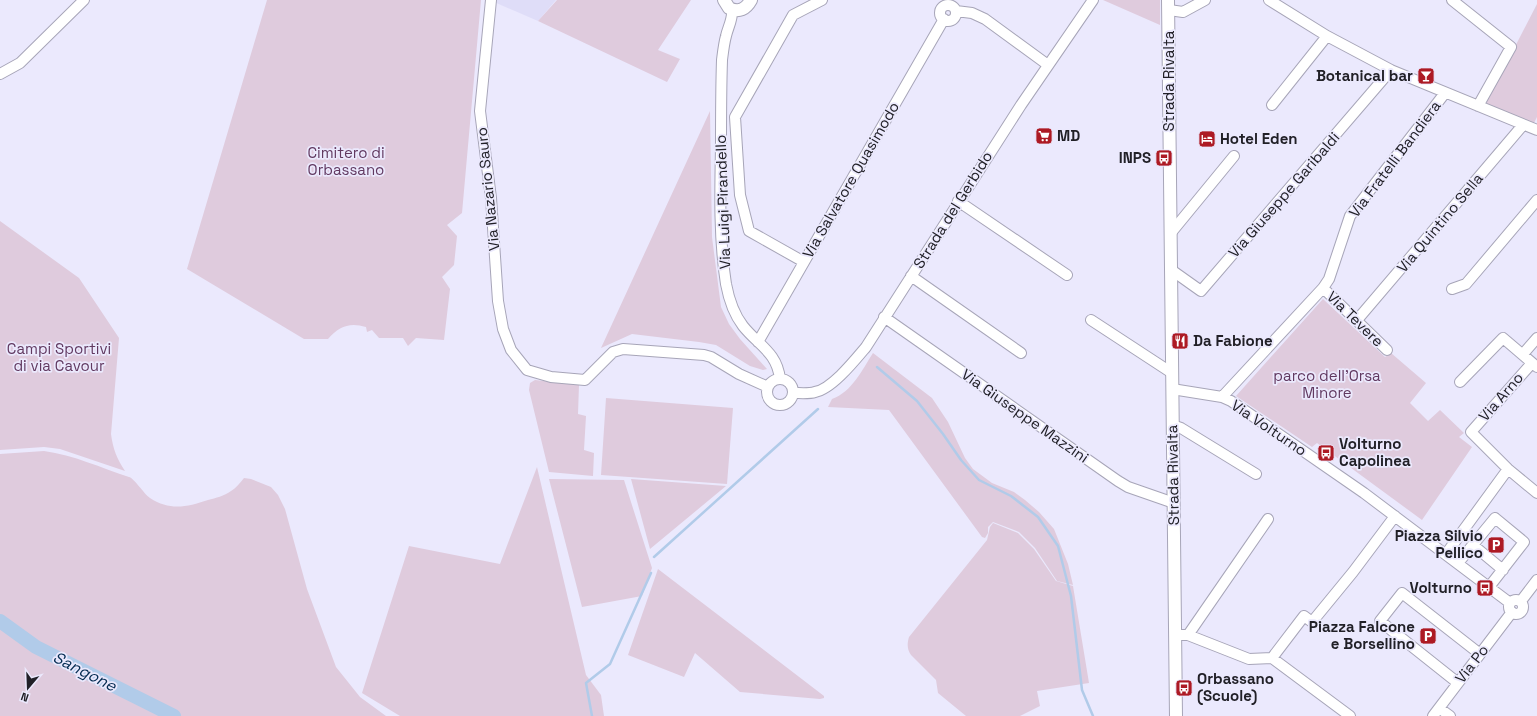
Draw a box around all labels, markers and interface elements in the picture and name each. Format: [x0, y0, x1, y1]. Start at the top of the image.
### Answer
street label: Strada Rivalta [1159, 30, 1178, 131]
place label: Botanical bar [1316, 66, 1413, 85]
bar icon: Botanical bar [1416, 66, 1436, 86]
street label: Via Fratelli Bandiera [1344, 96, 1445, 221]
street label: Via Salvatore Quasimodo [798, 98, 903, 261]
street label: Via Nazario Sauro [472, 126, 503, 252]
supermarket icon: MD [1034, 126, 1054, 146]
place label: MD [1057, 126, 1080, 145]
street label: Via Giuseppe Garibaldi [1224, 128, 1343, 261]
hotel icon: Hotel Eden [1197, 129, 1217, 149]
place label: Hotel Eden [1220, 129, 1298, 148]
street label: Via Luigi Pirandello [711, 134, 734, 270]
park label: Cimitero di Orbassano [307, 143, 385, 179]
street label: Strada del Gerbido [909, 148, 996, 272]
place label: INPS [1119, 148, 1151, 167]
bus stop icon: INPS [1154, 148, 1174, 168]
street label: Via Quintino Sella [1392, 169, 1487, 276]
street label: Via Tevere [1323, 287, 1388, 351]
restaurant icon: Da Fabione [1170, 331, 1190, 351]
place label: Da Fabione [1193, 331, 1273, 350]
park label: Campi Sportivi di via Cavour [7, 339, 111, 375]
street label: Via Giuseppe Mazzini [958, 365, 1093, 467]
park label: parco dell'Orsa Minore [1273, 366, 1381, 402]
street label: Via Arno [1474, 368, 1527, 425]
street label: Via Volturno [1228, 395, 1311, 460]
street label: Strada Rivalta [1162, 424, 1183, 526]
place label: Volturno Capolinea [1339, 434, 1411, 470]
bus stop icon: Volturno Capolinea [1316, 443, 1336, 463]
place label: Piazza Silvio Pellico [1395, 526, 1483, 562]
parking icon: Piazza Silvio Pellico [1486, 535, 1506, 555]
place label: Volturno [1410, 578, 1472, 597]
bus stop icon: Volturno [1475, 578, 1495, 598]
place label: Piazza Falcone e Borsellino [1309, 617, 1415, 653]
parking icon: Piazza Falcone e Borsellino [1418, 626, 1438, 646]
street label: Via Po [1451, 641, 1492, 687]
water label: Sangone [50, 647, 120, 697]
north arrow [8, 668, 48, 708]
place label: Orbassano (Scuole) [1197, 669, 1274, 705]
bus stop icon: Orbassano (Scuole) [1174, 678, 1194, 698]
text: N [19, 690, 31, 705]

